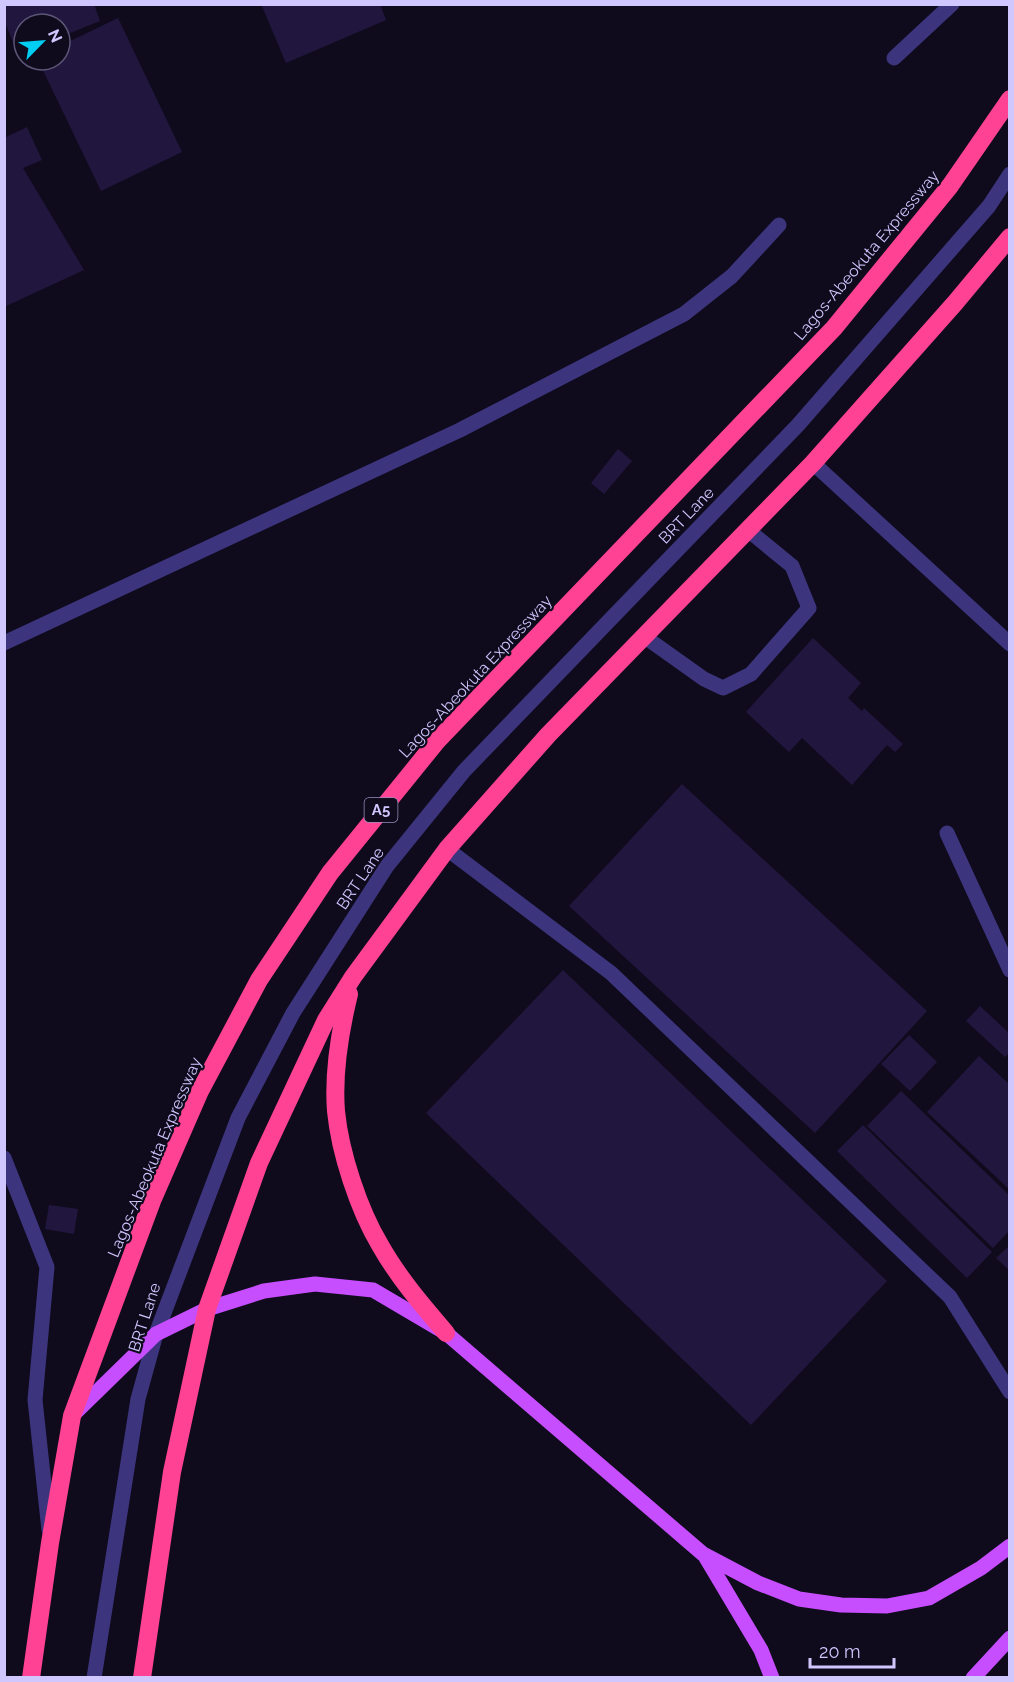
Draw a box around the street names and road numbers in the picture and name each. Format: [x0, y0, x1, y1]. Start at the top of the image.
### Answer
street label: Lagos-Abeokuta Expressway [790, 167, 943, 344]
street label: BRT Lane [655, 483, 718, 548]
street label: Lagos-Abeokuta Expressway [395, 591, 556, 762]
road number: A5 [364, 798, 398, 822]
street label: BRT Lane [333, 843, 388, 913]
street label: Lagos-Abeokuta Expressway [104, 1054, 205, 1260]
street label: BRT Lane [124, 1280, 164, 1354]

